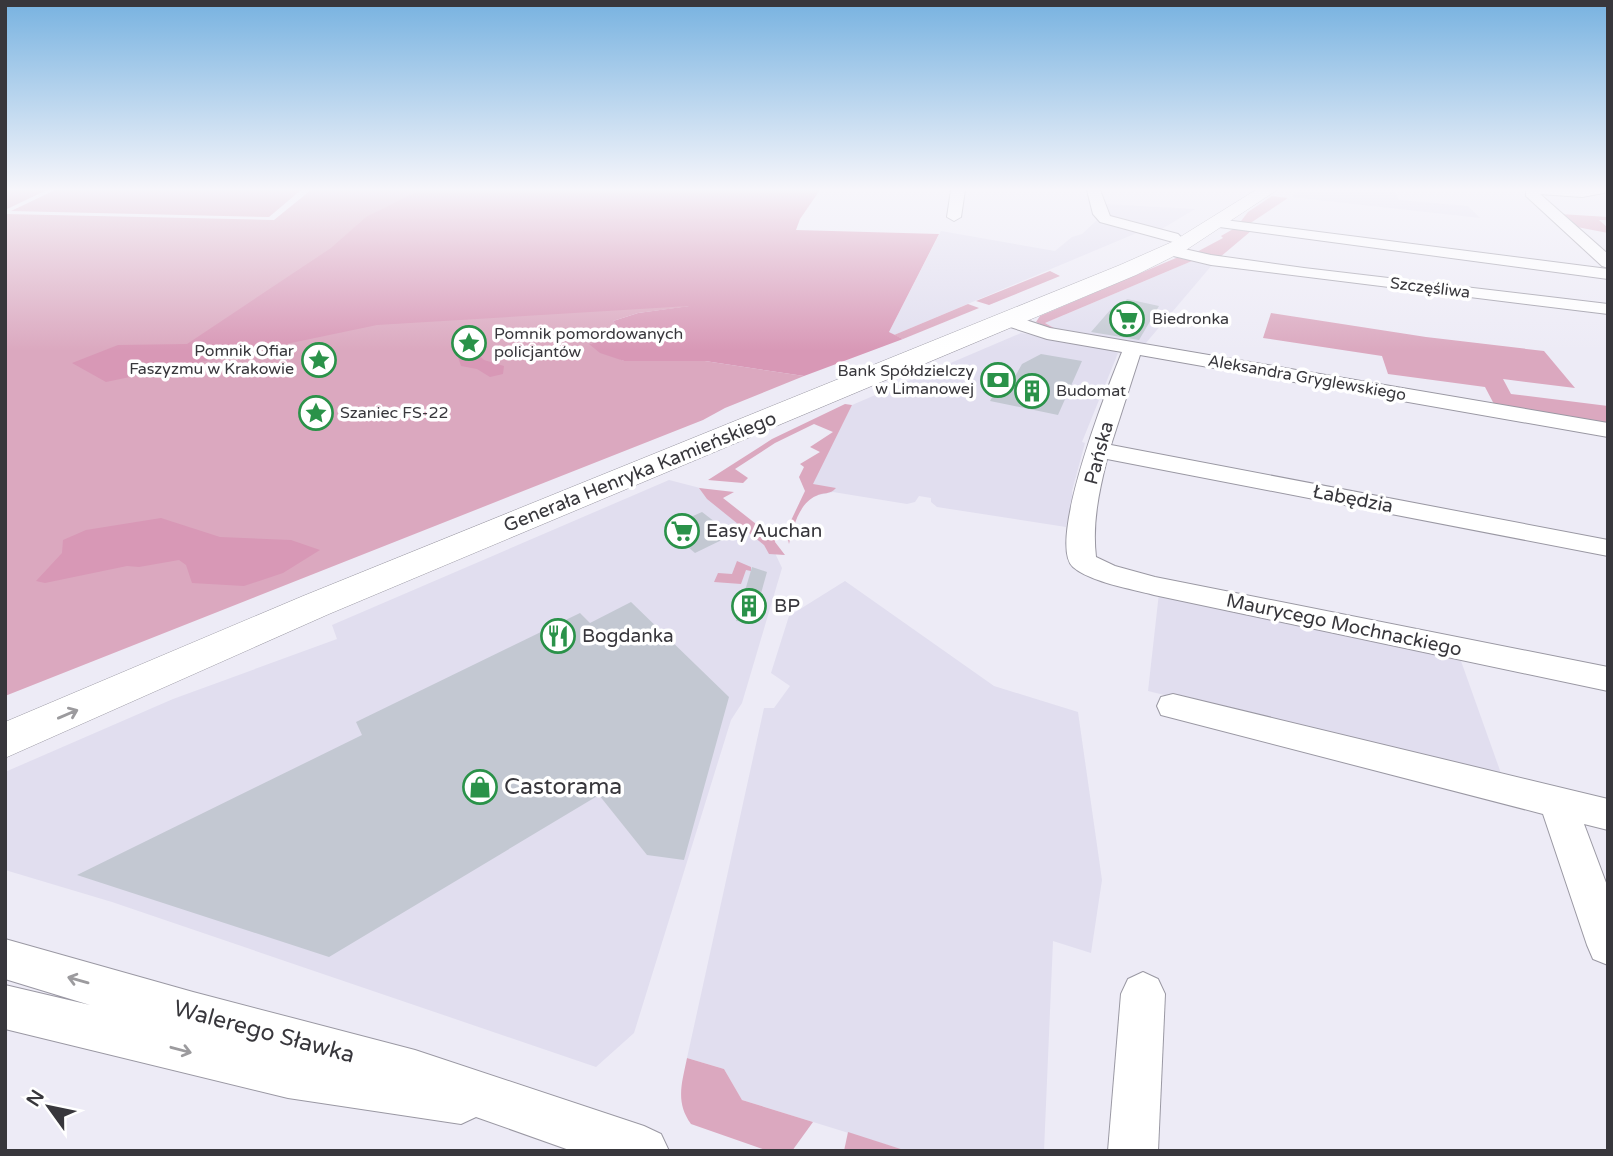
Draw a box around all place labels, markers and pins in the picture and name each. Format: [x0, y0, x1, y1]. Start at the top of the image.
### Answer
supermarket icon: Biedronka [1108, 300, 1146, 338]
place label: Biedronka [1152, 309, 1229, 329]
place icon: Pomnik pomordowanych policjantów [450, 324, 488, 362]
place label: Pomnik pomordowanych policjantów [494, 324, 683, 362]
place label: Pomnik Ofiar Faszyzmu w Krakowie [129, 341, 295, 379]
place icon: Pomnik Ofiar Faszyzmu w Krakowie [300, 341, 338, 379]
place label: Bank Spółdzielczy w Limanowej [837, 361, 974, 399]
bank icon: Bank Spółdzielczy w Limanowej [979, 361, 1017, 399]
building icon: Budomat [1013, 372, 1051, 410]
place label: Budomat [1056, 381, 1126, 401]
place icon: Szaniec FS-22 [297, 394, 335, 432]
place label: Szaniec FS-22 [340, 403, 449, 423]
supermarket icon: Easy Auchan [663, 512, 701, 550]
place label: Easy Auchan [706, 520, 822, 542]
building icon: BP [730, 587, 768, 625]
place label: BP [774, 595, 800, 617]
restaurant icon: Bogdanka [539, 617, 577, 655]
place label: Bogdanka [582, 625, 674, 647]
shop icon: Castorama [461, 768, 499, 806]
place label: Castorama [504, 773, 622, 801]

